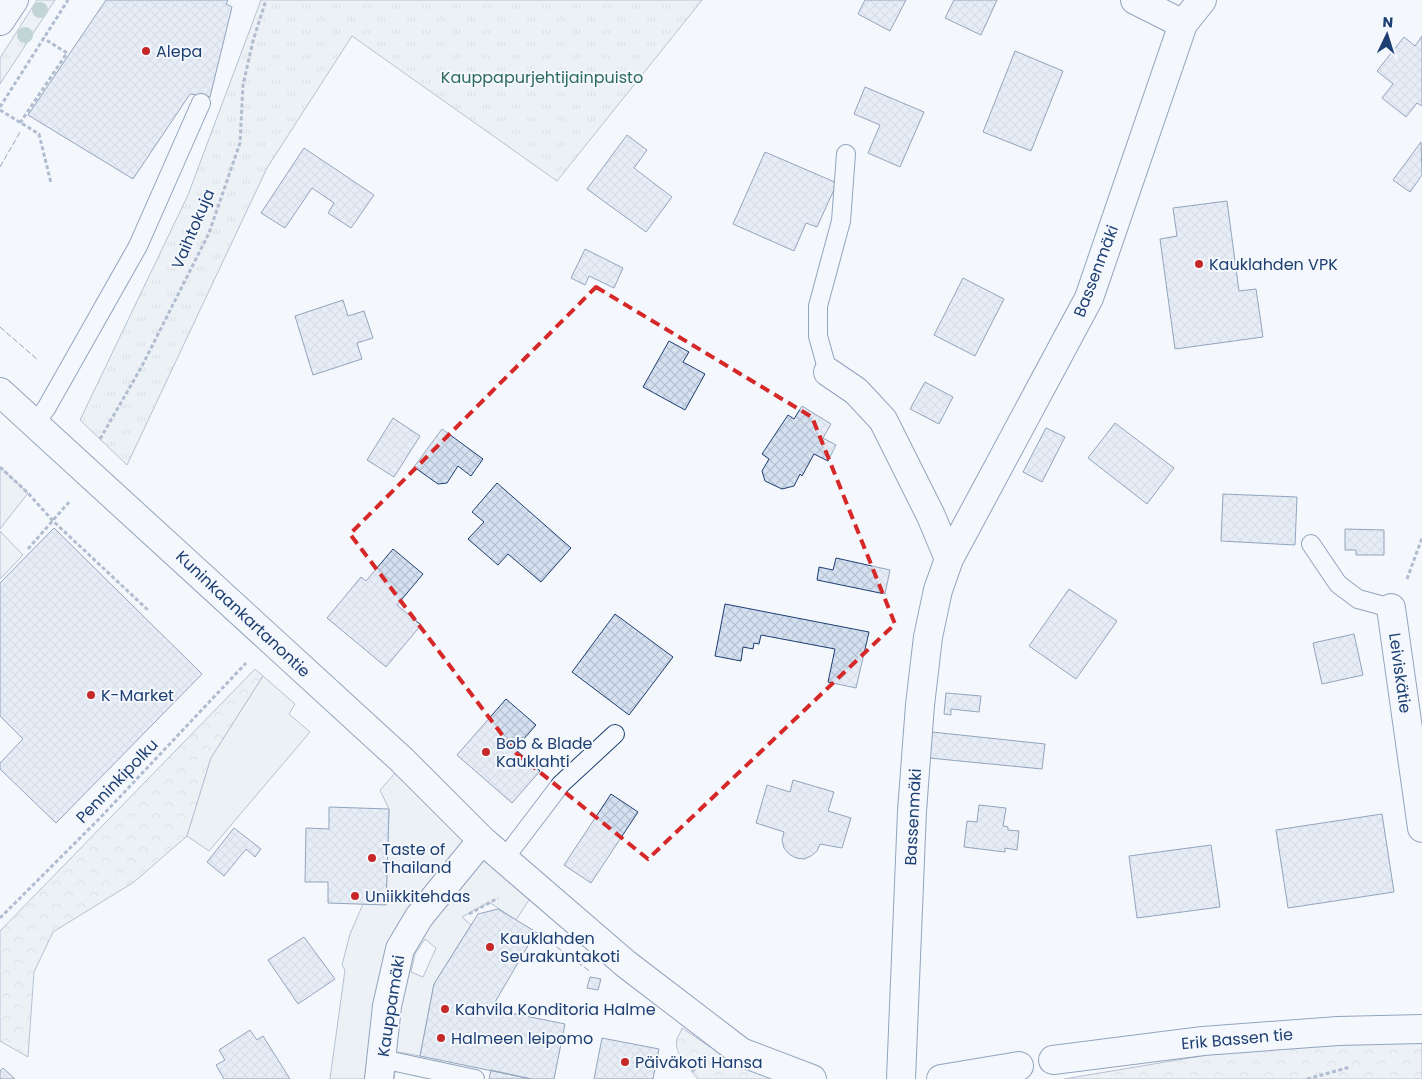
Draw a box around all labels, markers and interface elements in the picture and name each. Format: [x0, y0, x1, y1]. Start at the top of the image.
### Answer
north arrow [1362, 10, 1412, 60]
text: N [1382, 12, 1394, 32]
place label: Alepa [156, 40, 202, 63]
marker: Alepa [140, 45, 152, 57]
park label: Kauppapurjehtijainpuisto [441, 66, 643, 89]
street label: Vaihtokuja [166, 185, 220, 273]
street label: Bassenmäki [1068, 222, 1124, 320]
place label: Kauklahden VPK [1209, 253, 1338, 276]
marker: Kauklahden VPK [1193, 258, 1205, 270]
street label: Kuninkaankartanontie [171, 545, 315, 683]
street label: Leiviskätie [1383, 631, 1417, 715]
place label: K-Market [101, 684, 174, 707]
marker: K-Market [85, 689, 97, 701]
place label: Bob & Blade Kauklahti [496, 732, 593, 773]
street label: Penninkipolku [71, 734, 163, 828]
marker: Bob & Blade Kauklahti [480, 746, 492, 758]
street label: Bassenmäki [899, 768, 927, 866]
place label: Taste of Thailand [382, 838, 451, 879]
marker: Taste of Thailand [366, 852, 378, 864]
place label: Uniikkitehdas [365, 885, 470, 908]
marker: Uniikkitehdas [349, 890, 361, 902]
place label: Kauklahden Seurakuntakoti [500, 927, 620, 968]
marker: Kauklahden Seurakuntakoti [484, 941, 496, 953]
street label: Kauppamäki [372, 954, 410, 1058]
place label: Kahvila Konditoria Halme [455, 998, 656, 1021]
marker: Kahvila Konditoria Halme [439, 1003, 451, 1015]
street label: Erik Bassen tie [1180, 1023, 1294, 1055]
place label: Halmeen leipomo [451, 1027, 593, 1050]
marker: Halmeen leipomo [435, 1032, 447, 1044]
place label: Päiväkoti Hansa [635, 1051, 763, 1074]
marker: Päiväkoti Hansa [619, 1056, 631, 1068]

